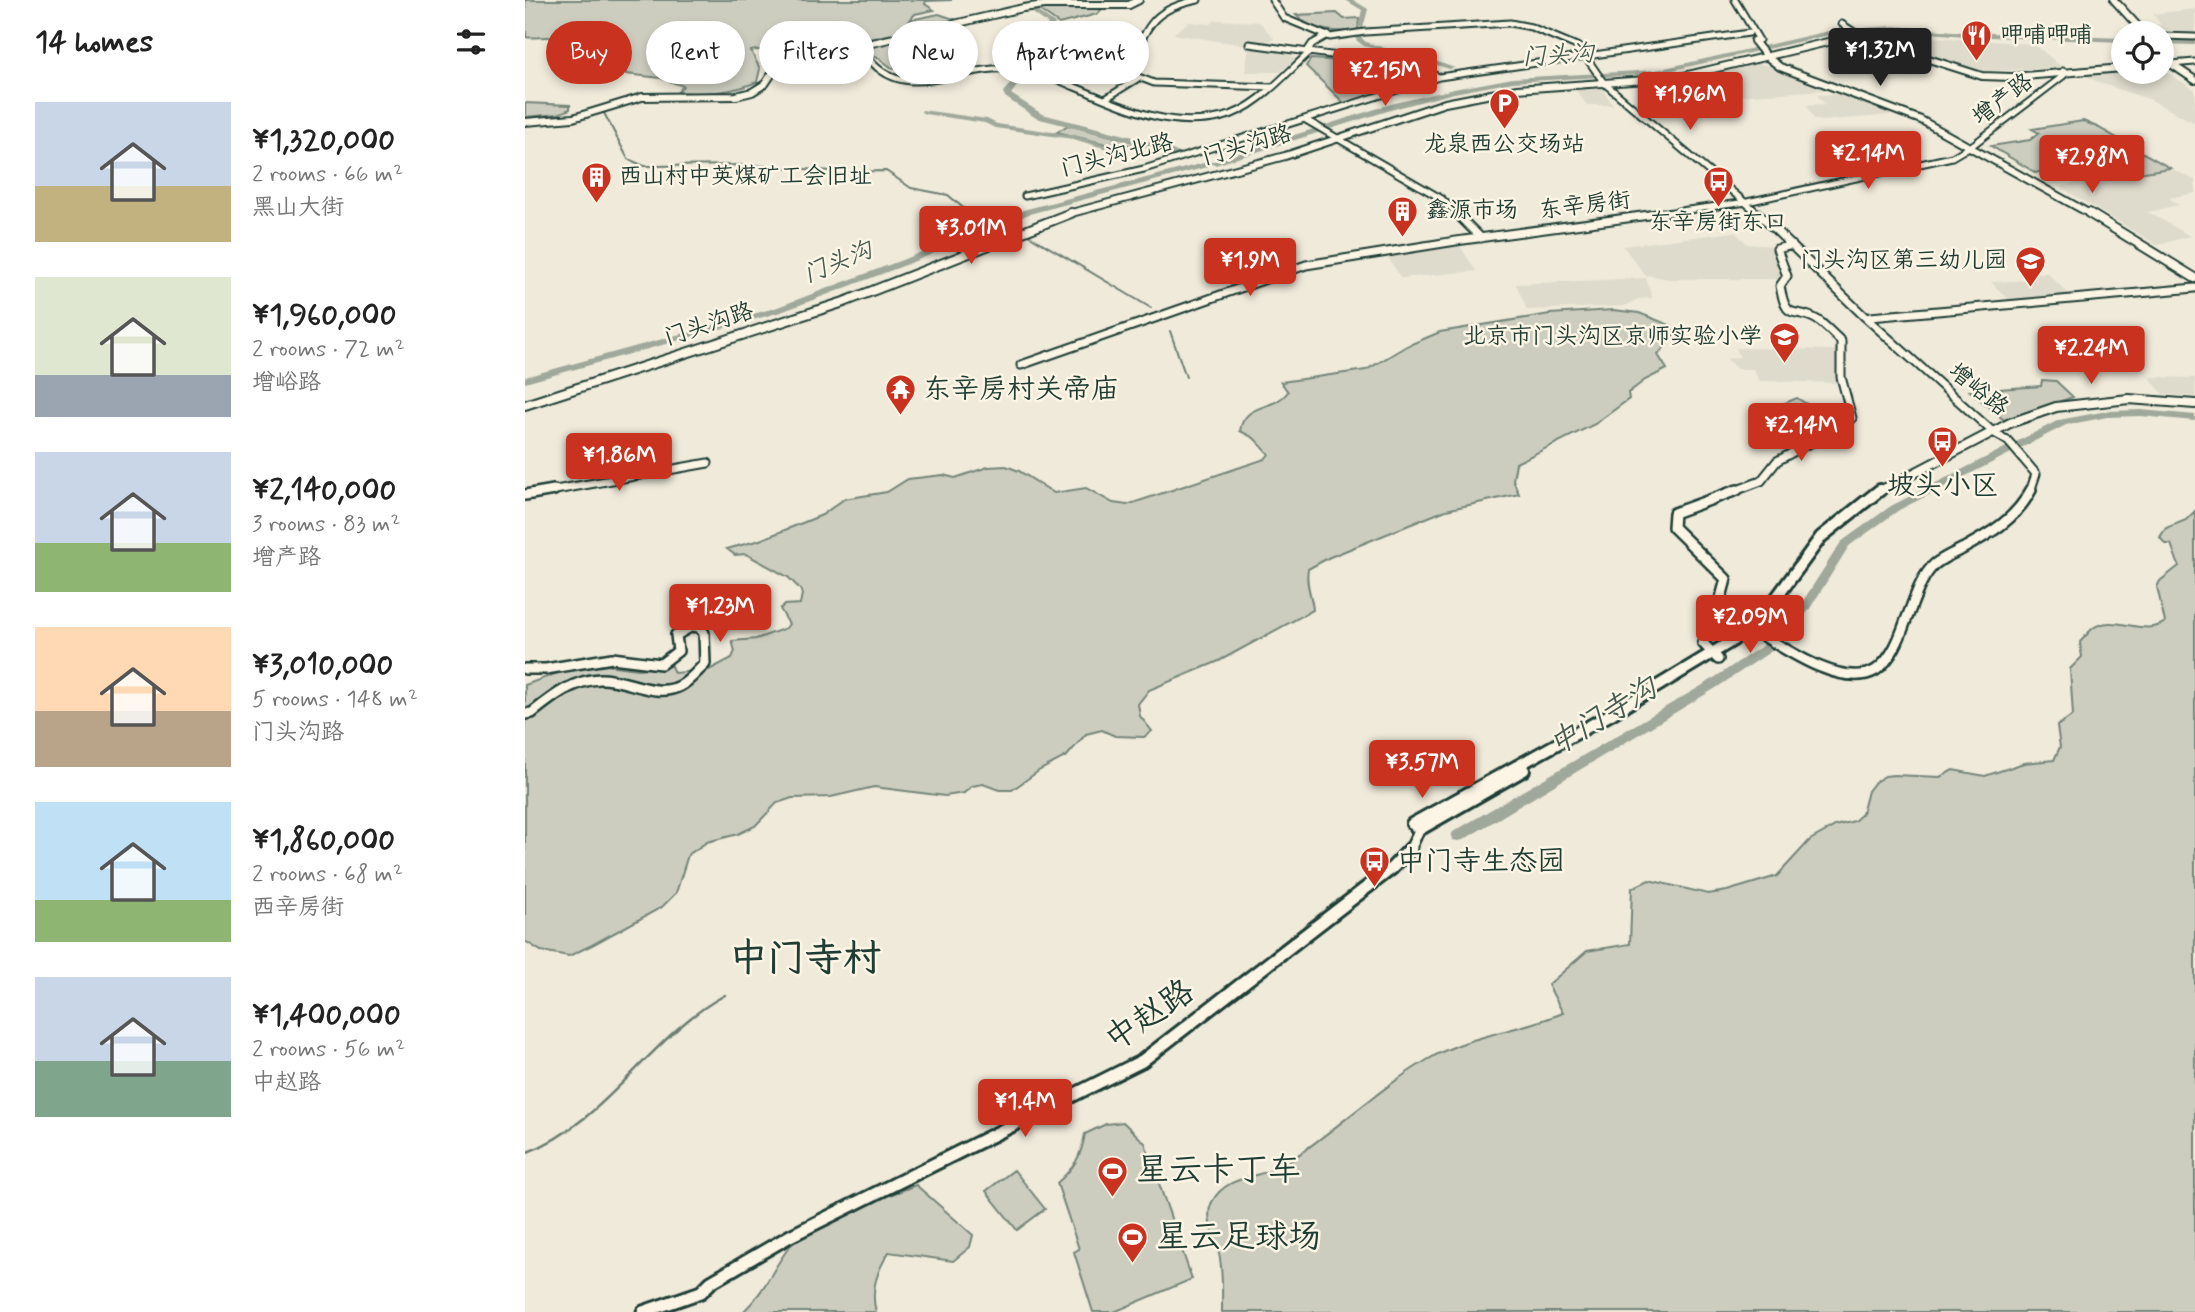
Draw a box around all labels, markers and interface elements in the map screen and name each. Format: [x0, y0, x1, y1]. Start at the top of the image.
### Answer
restaurant icon: 呷哺呷哺 [1960, 19, 1994, 63]
chip: Buy [546, 21, 632, 84]
chip: Rent [646, 21, 745, 84]
chip: Filters [759, 21, 874, 84]
chip: New [888, 21, 978, 84]
chip: Apartment [992, 21, 1149, 84]
place label: 呷哺呷哺 [2000, 21, 2092, 51]
map controls [2111, 21, 2174, 84]
button: locate [2111, 21, 2174, 84]
text: 14 homes [35, 23, 153, 62]
icon: filters [452, 23, 490, 61]
pin: ¥1.32M [1823, 28, 1937, 88]
text: ¥1.32M [1844, 36, 1916, 66]
water label: 门头沟 [1521, 39, 1597, 73]
pin: ¥2.15M [1328, 48, 1442, 108]
text: ¥2.15M [1349, 56, 1421, 86]
street label: 增产路 [1966, 67, 2040, 133]
pin: ¥1.96M [1633, 72, 1747, 132]
text: ¥1.96M [1654, 80, 1726, 110]
parking icon: 龙泉西公交场站 [1487, 87, 1521, 131]
street label: 门头沟路 [1199, 119, 1295, 173]
text: ¥1,320,000 [252, 121, 395, 160]
street label: 门头沟北路 [1058, 128, 1176, 184]
icon: home [91, 130, 175, 214]
place label: 龙泉西公交场站 [1424, 130, 1585, 160]
pin: ¥2.14M [1811, 132, 1925, 191]
pin: ¥2.98M [2035, 136, 2149, 195]
text: ¥2.14M [1831, 139, 1905, 169]
text: ¥2.98M [2055, 143, 2129, 173]
text: 2 rooms · 66 m² [252, 160, 403, 190]
building icon: 西山村中英煤矿工会旧址 [579, 160, 613, 204]
place label: 西山村中英煤矿工会旧址 [619, 162, 872, 192]
bus stop icon: 东辛房街东口 [1701, 165, 1735, 209]
street label: 东辛房街 [1538, 186, 1632, 226]
text: 黑山大街 [252, 193, 344, 223]
building icon: 鑫源市场 [1386, 194, 1420, 238]
place label: 鑫源市场 [1426, 196, 1518, 226]
pin: ¥3.01M [914, 206, 1028, 266]
place label: 东辛房街东口 [1649, 208, 1787, 238]
text: ¥3.01M [935, 214, 1007, 244]
water label: 门头沟 [799, 234, 879, 291]
pin: ¥1.9M [1201, 238, 1299, 298]
school or university icon: 门头沟区第三幼儿园 [2013, 244, 2047, 288]
text: ¥1.9M [1220, 246, 1280, 276]
place label: 门头沟区第三幼儿园 [1800, 246, 2007, 276]
text: ¥1,960,000 [252, 296, 396, 335]
street label: 门头沟路 [661, 297, 757, 353]
icon: home [91, 305, 175, 389]
school or university icon: 北京市门头沟区京师实验小学 [1768, 320, 1802, 364]
place label: 北京市门头沟区京师实验小学 [1463, 322, 1762, 352]
pin: ¥2.24M [2034, 326, 2148, 386]
text: ¥2.24M [2054, 334, 2128, 364]
text: 2 rooms · 72 m² [252, 335, 405, 365]
street label: 增峪路 [1942, 357, 2014, 423]
text: 增峪路 [252, 368, 321, 398]
place label: 东辛房村关帝庙 [923, 372, 1119, 409]
temple icon: 东辛房村关帝庙 [883, 373, 917, 417]
pin: ¥2.14M [1744, 404, 1858, 463]
text: ¥2.14M [1764, 411, 1838, 441]
bus stop icon: 坡头小区 [1926, 425, 1960, 469]
pin: ¥1.86M [562, 434, 676, 493]
text: ¥1.86M [582, 441, 656, 471]
place label: 坡头小区 [1887, 468, 1999, 505]
text: ¥2,140,000 [252, 471, 396, 510]
icon: home [91, 480, 175, 564]
text: 3 rooms · 83 m² [252, 510, 400, 540]
text: 增产路 [252, 543, 321, 573]
pin: ¥1.23M [663, 584, 777, 644]
text: ¥1.23M [685, 592, 755, 622]
pin: ¥2.09M [1693, 596, 1807, 655]
text: ¥2.09M [1712, 603, 1788, 633]
text: ¥3,010,000 [252, 646, 393, 685]
icon: home [91, 655, 175, 739]
water label: 中门寺沟 [1542, 668, 1667, 765]
text: 5 rooms · 148 m² [252, 685, 418, 715]
text: 门头沟路 [252, 718, 344, 748]
pin: ¥3.57M [1365, 740, 1479, 800]
text: ¥3.57M [1385, 748, 1459, 778]
text: ¥1,860,000 [252, 821, 395, 860]
icon: home [91, 830, 175, 914]
place label: 中门寺生态园 [1397, 844, 1565, 881]
bus stop icon: 中门寺生态园 [1357, 845, 1391, 889]
text: 2 rooms · 68 m² [252, 860, 403, 890]
text: 西辛房街 [252, 893, 344, 923]
district label: 中门寺村 [729, 935, 881, 984]
street label: 中赵路 [1097, 970, 1203, 1062]
text: ¥1,400,000 [252, 996, 401, 1035]
icon: home [91, 1005, 175, 1089]
text: 2 rooms · 56 m² [252, 1035, 405, 1065]
text: 中赵路 [252, 1068, 321, 1098]
pin: ¥1.4M [976, 1080, 1074, 1139]
text: ¥1.4M [994, 1087, 1056, 1117]
place label: 星云卡丁车 [1136, 1149, 1301, 1193]
sports icon: 星云卡丁车 [1096, 1154, 1130, 1198]
place label: 星云足球场 [1156, 1216, 1321, 1260]
sports icon: 星云足球场 [1116, 1221, 1150, 1265]

